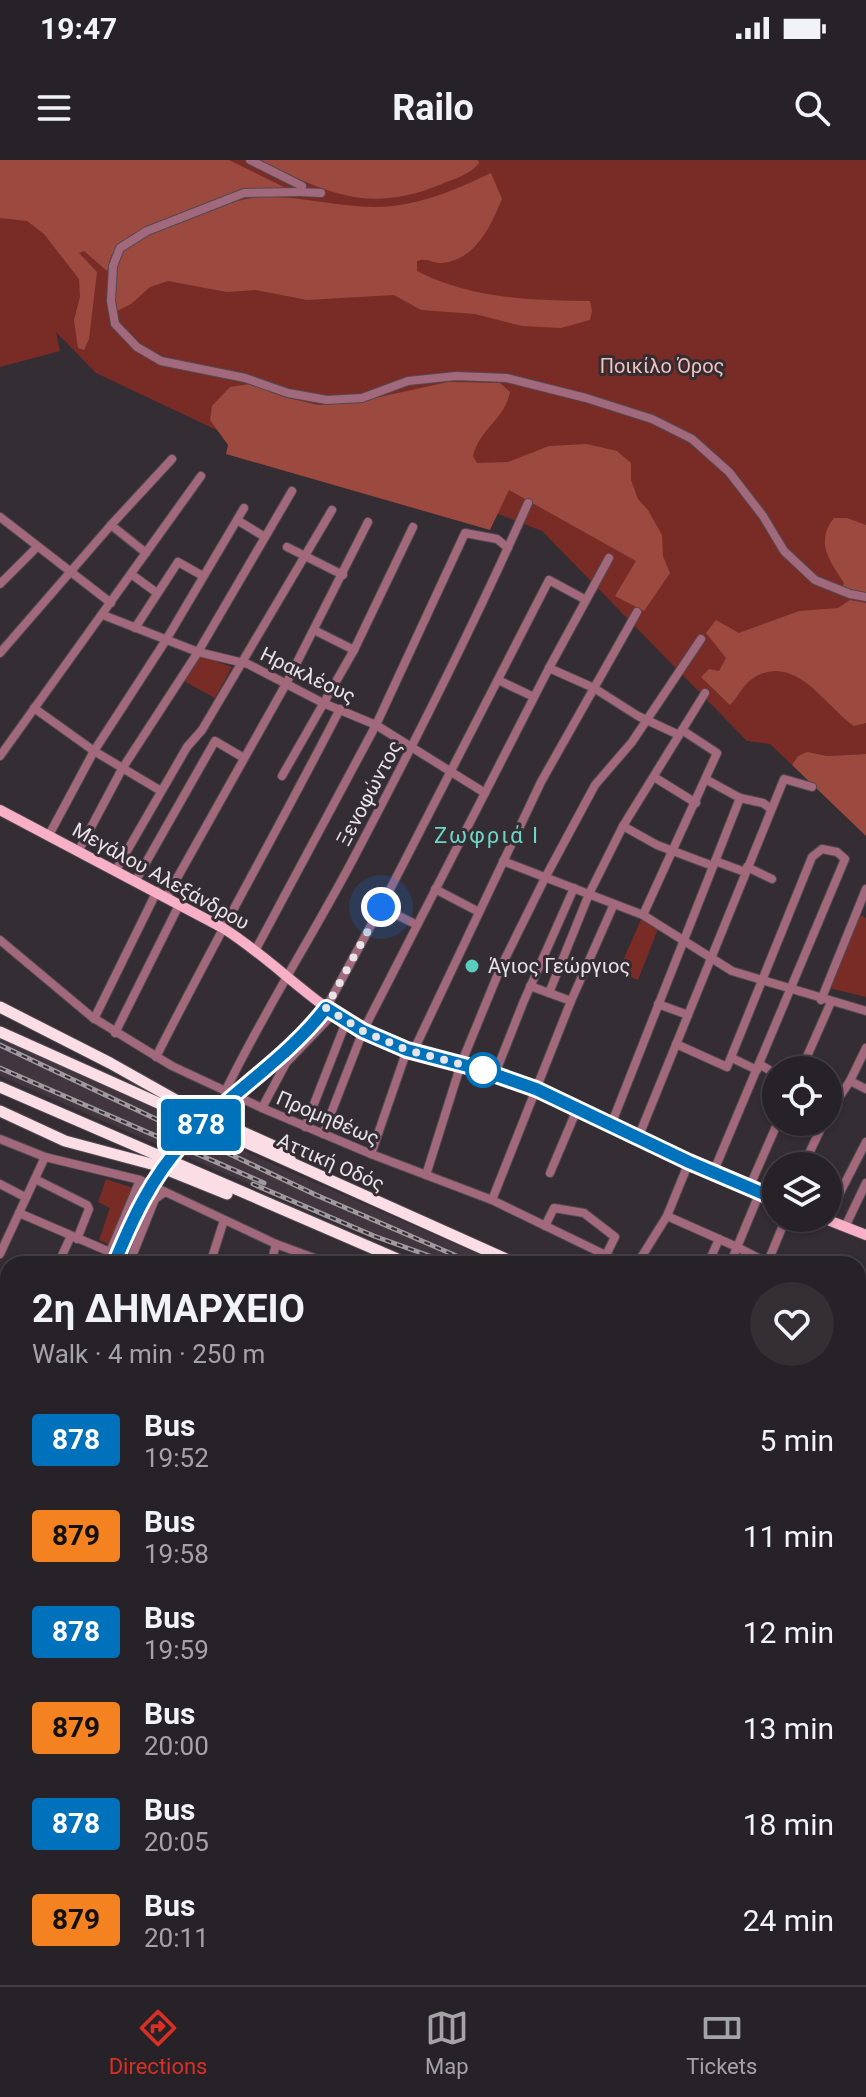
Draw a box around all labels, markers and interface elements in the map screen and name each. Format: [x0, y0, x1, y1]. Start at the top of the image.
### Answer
text: 19:47 [40, 11, 117, 46]
icon: menu [32, 86, 76, 130]
icon: search [790, 86, 834, 130]
text: Railo [392, 87, 474, 129]
park label: Ποικίλο Όρος [600, 354, 724, 378]
street label: Ηρακλέους [256, 642, 360, 708]
street label: Ξενοφώντος [331, 736, 407, 850]
street label: Μεγάλου Αλεξάνδρου [68, 817, 254, 935]
district label: Ζωφριά Ι [434, 823, 540, 848]
your location [361, 887, 401, 927]
place label: Άγιος Γεώργιος [488, 954, 630, 978]
marker: Άγιος Γεώργιος [463, 957, 481, 975]
unlabelled marker [466, 1053, 500, 1087]
map controls [762, 1056, 842, 1232]
button: locate [762, 1056, 842, 1136]
street label: Προμηθέως [273, 1086, 383, 1150]
line badge: 878 [155, 1099, 247, 1151]
text: 878 [177, 1108, 225, 1141]
street label: Αττική Οδός [274, 1128, 388, 1196]
button: layers [762, 1152, 842, 1232]
button: heart [750, 1282, 834, 1366]
text: 2η ΔΗΜΑΡΧΕΙΟ [32, 1287, 305, 1331]
text: Walk · 4 min · 250 m [32, 1339, 265, 1369]
text: Bus [144, 1408, 195, 1443]
text: 878 [52, 1423, 100, 1456]
text: 5 min [760, 1423, 834, 1458]
text: 19:52 [144, 1443, 209, 1473]
text: Bus [144, 1504, 195, 1539]
text: 879 [52, 1519, 100, 1552]
text: 11 min [743, 1519, 834, 1554]
text: 19:58 [144, 1539, 209, 1569]
text: Bus [144, 1600, 195, 1635]
text: 878 [52, 1615, 100, 1648]
text: 12 min [743, 1615, 834, 1650]
text: 19:59 [144, 1635, 209, 1665]
text: Bus [144, 1696, 195, 1731]
text: 879 [52, 1711, 100, 1744]
text: 13 min [743, 1711, 834, 1746]
text: 20:00 [144, 1731, 209, 1761]
text: Bus [144, 1792, 195, 1827]
text: 878 [52, 1807, 100, 1840]
text: 18 min [743, 1807, 834, 1842]
text: 20:05 [144, 1827, 209, 1857]
text: Bus [144, 1888, 195, 1923]
text: 879 [52, 1903, 100, 1936]
text: 24 min [743, 1903, 834, 1938]
text: 20:11 [144, 1923, 209, 1953]
tab: Directions [109, 2006, 207, 2079]
tab: Map [425, 2006, 469, 2079]
tab: Tickets [686, 2006, 757, 2079]

